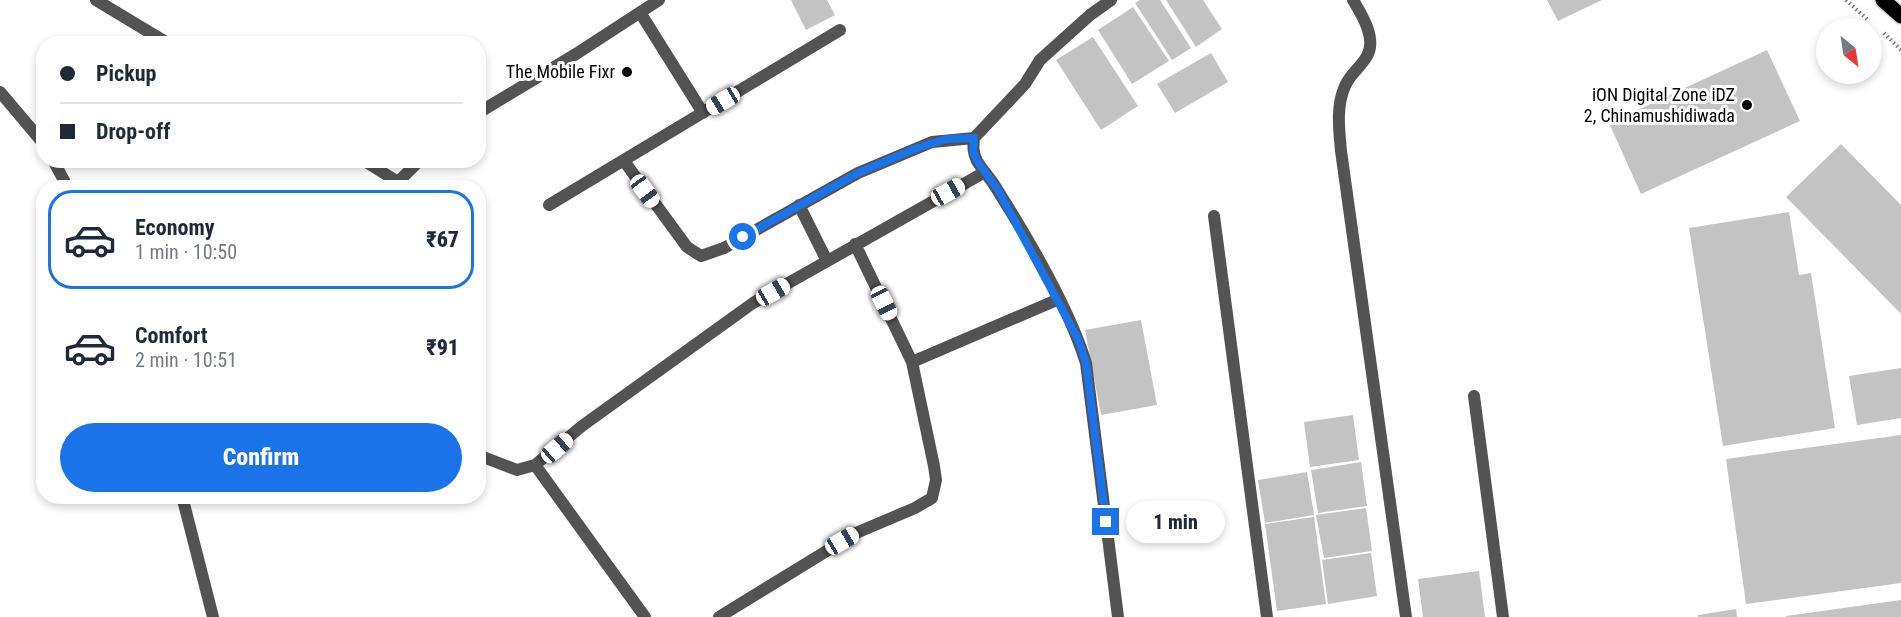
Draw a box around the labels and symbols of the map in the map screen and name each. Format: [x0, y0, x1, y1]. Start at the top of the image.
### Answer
north arrow [1816, 18, 1882, 84]
place label: The Mobile Fixr [506, 61, 616, 82]
marker: The Mobile Fixr [620, 65, 634, 79]
car [703, 84, 743, 118]
place label: iON Digital Zone iDZ 2, Chinamushidiwada [1584, 84, 1735, 126]
marker: iON Digital Zone iDZ 2, Chinamushidiwada [1740, 98, 1754, 112]
car [627, 171, 663, 211]
car [928, 175, 968, 209]
route start [729, 223, 756, 250]
car [753, 275, 793, 309]
car [868, 283, 900, 323]
car [538, 429, 576, 467]
callout: 1 min [1127, 501, 1226, 543]
route end [1092, 508, 1119, 535]
car [822, 524, 862, 558]

